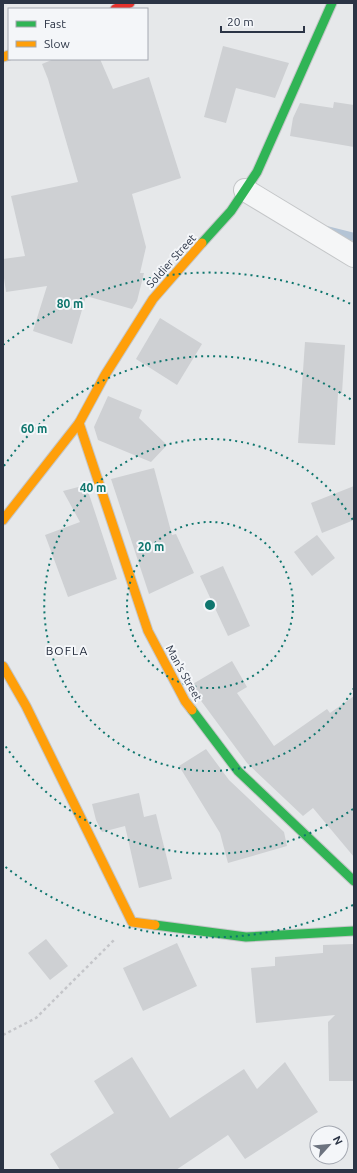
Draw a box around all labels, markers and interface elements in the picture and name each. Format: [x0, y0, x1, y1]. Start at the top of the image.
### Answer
legend [8, 8, 148, 60]
scale bar [221, 8, 304, 34]
text: 20 m [227, 15, 254, 28]
text: Fast [44, 17, 66, 30]
text: Slow [44, 37, 70, 50]
street label: Soldier Street [144, 231, 199, 290]
text: 80 m [57, 297, 83, 310]
text: 60 m [21, 422, 47, 435]
text: 40 m [80, 481, 106, 494]
text: 20 m [138, 540, 164, 553]
centre of rings [203, 598, 217, 612]
street label: Man's Street [164, 643, 205, 704]
district label: BOFLA [46, 644, 88, 657]
north arrow [309, 1125, 349, 1165]
text: N [331, 1134, 345, 1147]

